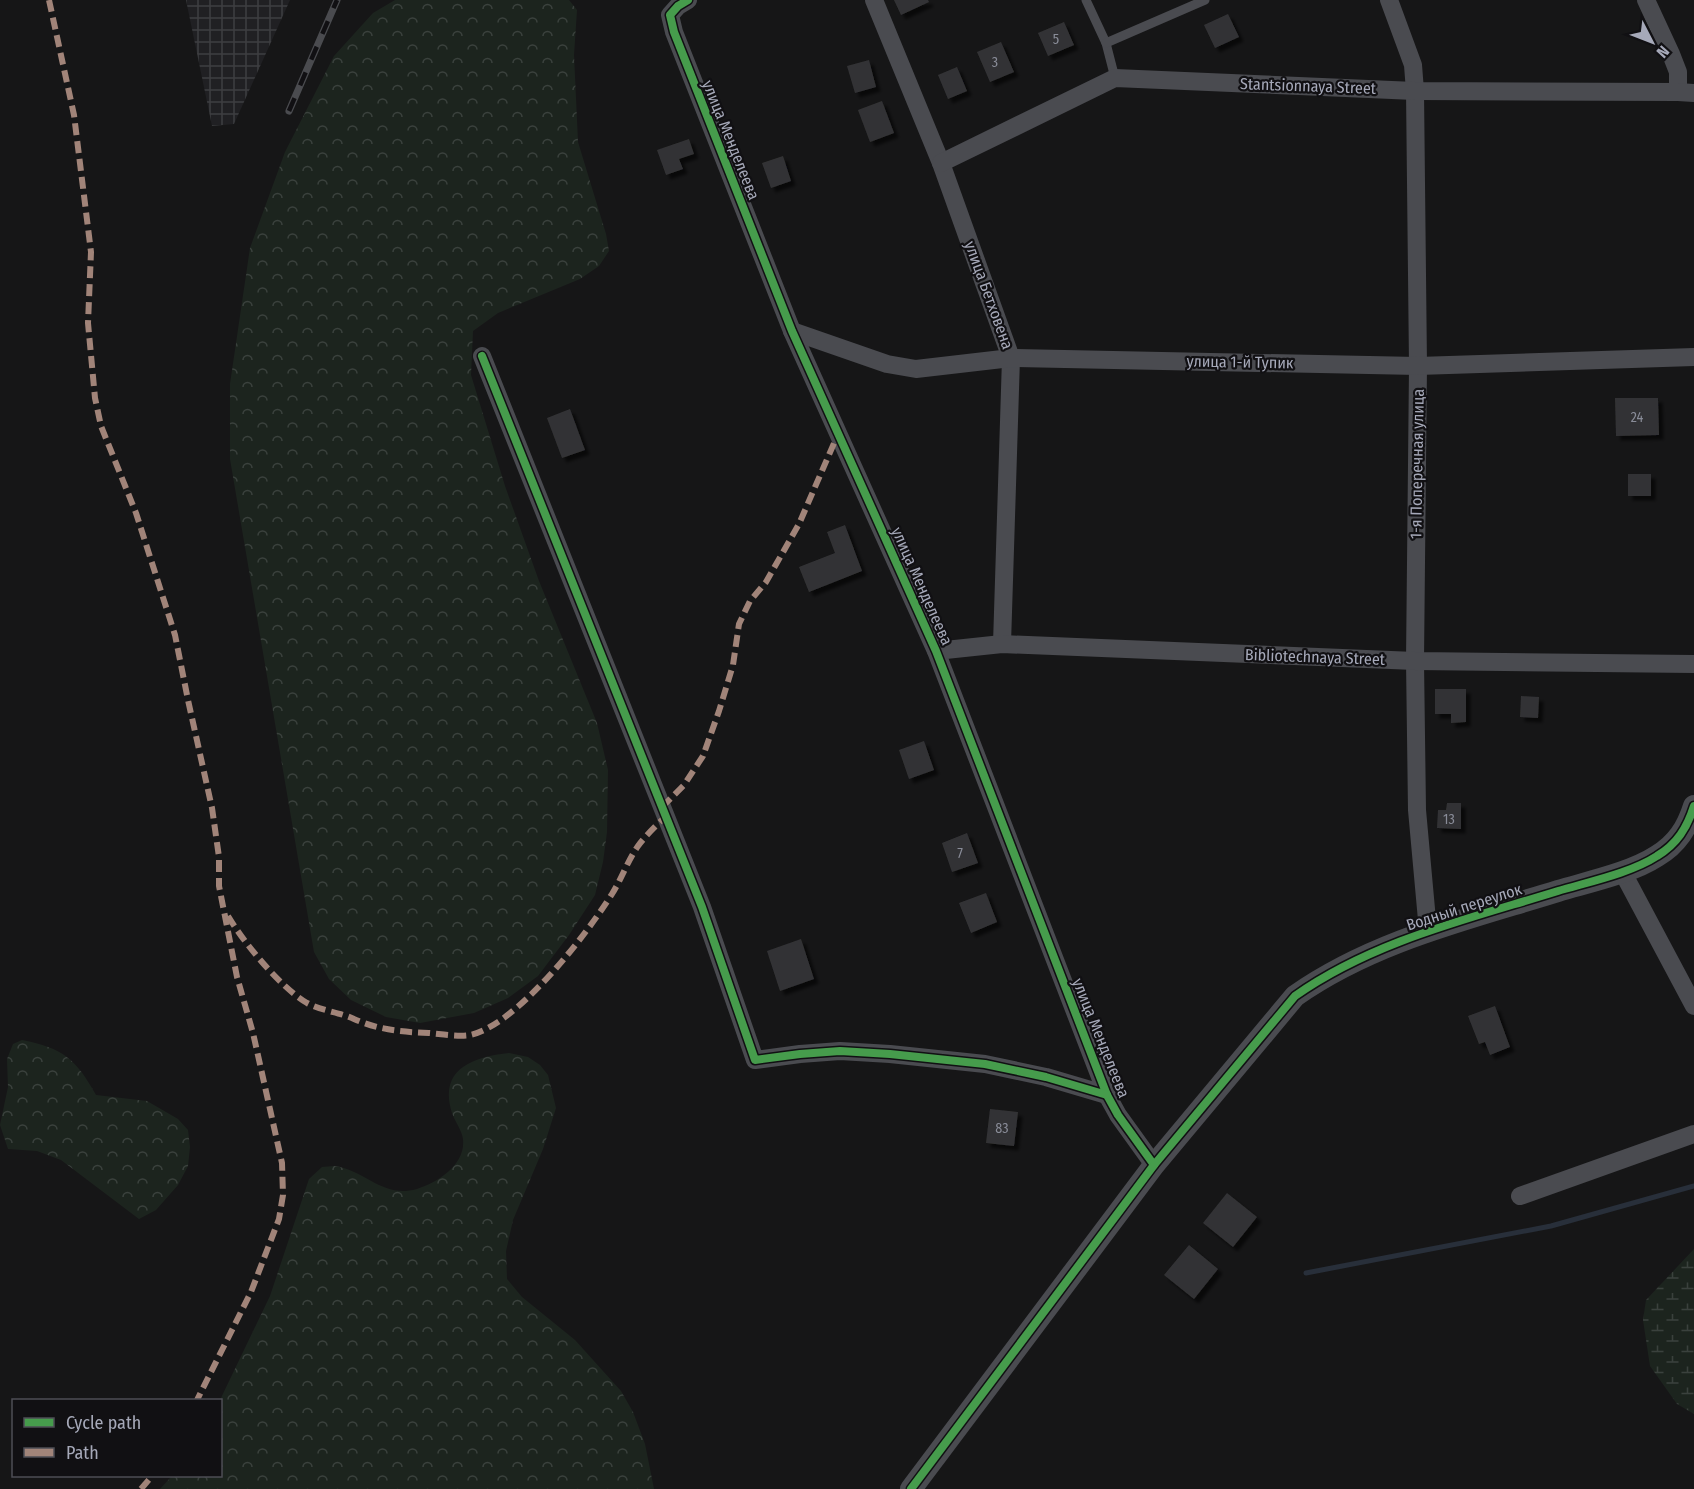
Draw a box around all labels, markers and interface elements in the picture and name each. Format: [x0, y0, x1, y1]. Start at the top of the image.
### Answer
north arrow [1622, 12, 1682, 72]
house number: 5 [1053, 31, 1059, 48]
text: N [1653, 42, 1673, 62]
house number: 3 [992, 54, 998, 71]
street label: Stantsionnaya Street [1240, 74, 1377, 98]
street label: улица Менделеева [698, 77, 764, 203]
street label: улица Бетховена [961, 238, 1017, 352]
street label: улица 1-й Тупик [1186, 352, 1294, 372]
street label: 1-я Поперечная улица [1406, 388, 1428, 539]
house number: 24 [1631, 409, 1644, 426]
street label: улица Менделеева [887, 524, 957, 648]
street label: Bibliotechnaya Street [1245, 645, 1386, 669]
house number: 13 [1443, 811, 1455, 828]
house number: 7 [957, 845, 963, 862]
street label: Водный переулок [1404, 879, 1525, 935]
street label: улица Менделеева [1068, 975, 1134, 1101]
house number: 83 [995, 1120, 1009, 1137]
legend [12, 1399, 222, 1477]
text: Cycle path [66, 1412, 141, 1434]
text: Path [66, 1442, 99, 1464]

